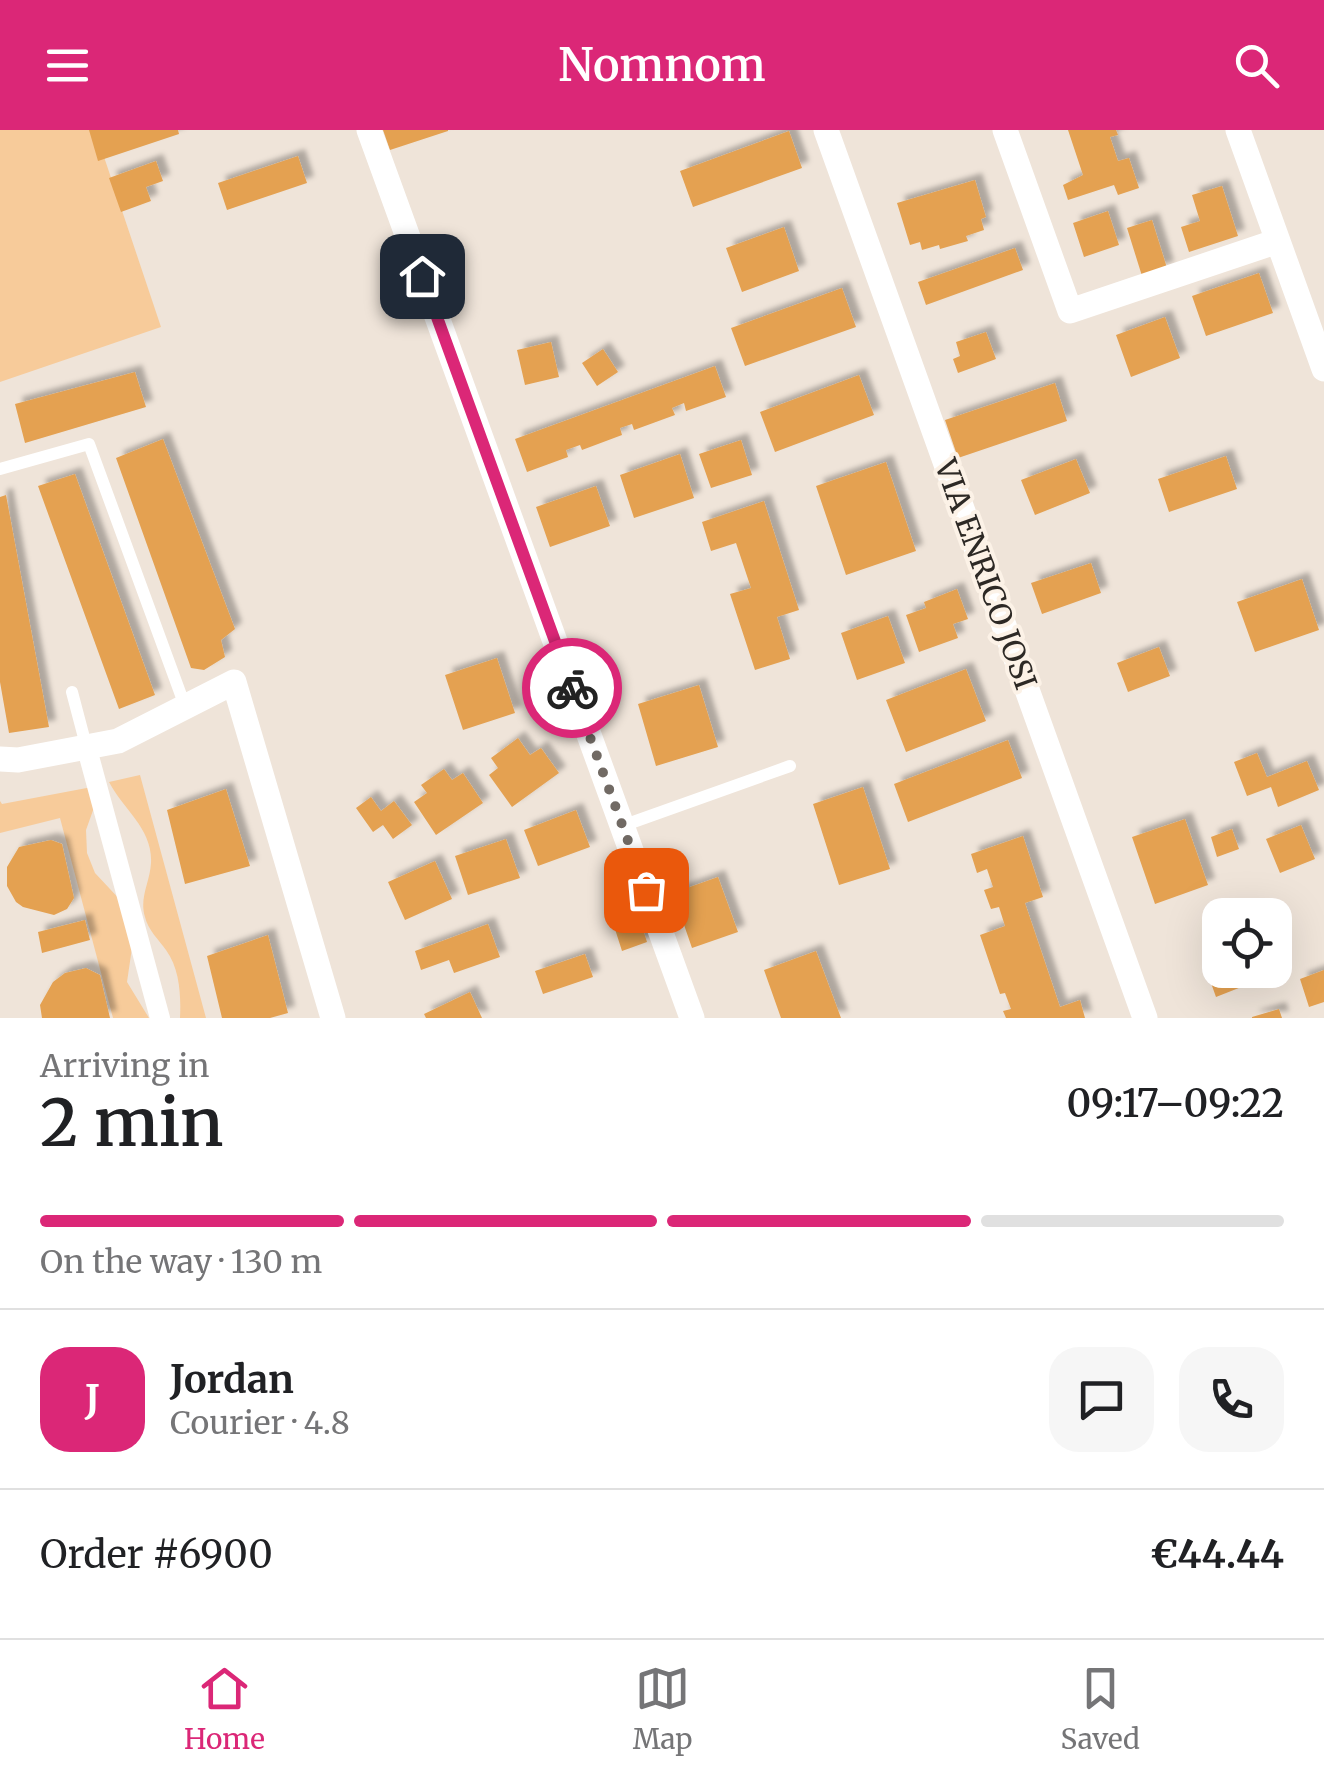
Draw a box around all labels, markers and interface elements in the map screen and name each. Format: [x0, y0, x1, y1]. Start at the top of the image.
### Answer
text: Nomnom [558, 37, 766, 93]
icon: menu [40, 38, 95, 93]
icon: search [1229, 38, 1284, 93]
pin [380, 234, 465, 319]
icon: home [395, 249, 450, 304]
street label: VIA ENRICO JOSI [926, 453, 1045, 694]
courier [522, 638, 622, 738]
icon: bike [545, 661, 600, 716]
pin [604, 848, 689, 933]
icon: bag [619, 863, 674, 918]
map controls [1202, 898, 1292, 988]
button: locate [1202, 898, 1292, 988]
text: Arriving in [40, 1046, 209, 1086]
text: 09:17–09:22 [1066, 1080, 1284, 1127]
text: 2 min [40, 1082, 224, 1164]
text: On the way · 130 m [40, 1242, 322, 1282]
button: chat [1049, 1347, 1154, 1452]
button: phone [1179, 1347, 1284, 1452]
text: Jordan [170, 1356, 294, 1403]
text: J [85, 1376, 100, 1423]
text: Courier · 4.8 [170, 1403, 350, 1443]
text: Order #6900 [40, 1531, 273, 1578]
text: €44.44 [1150, 1531, 1284, 1578]
tab: Home [184, 1661, 265, 1757]
tab: Map [633, 1661, 693, 1757]
tab: Saved [1061, 1661, 1140, 1757]

